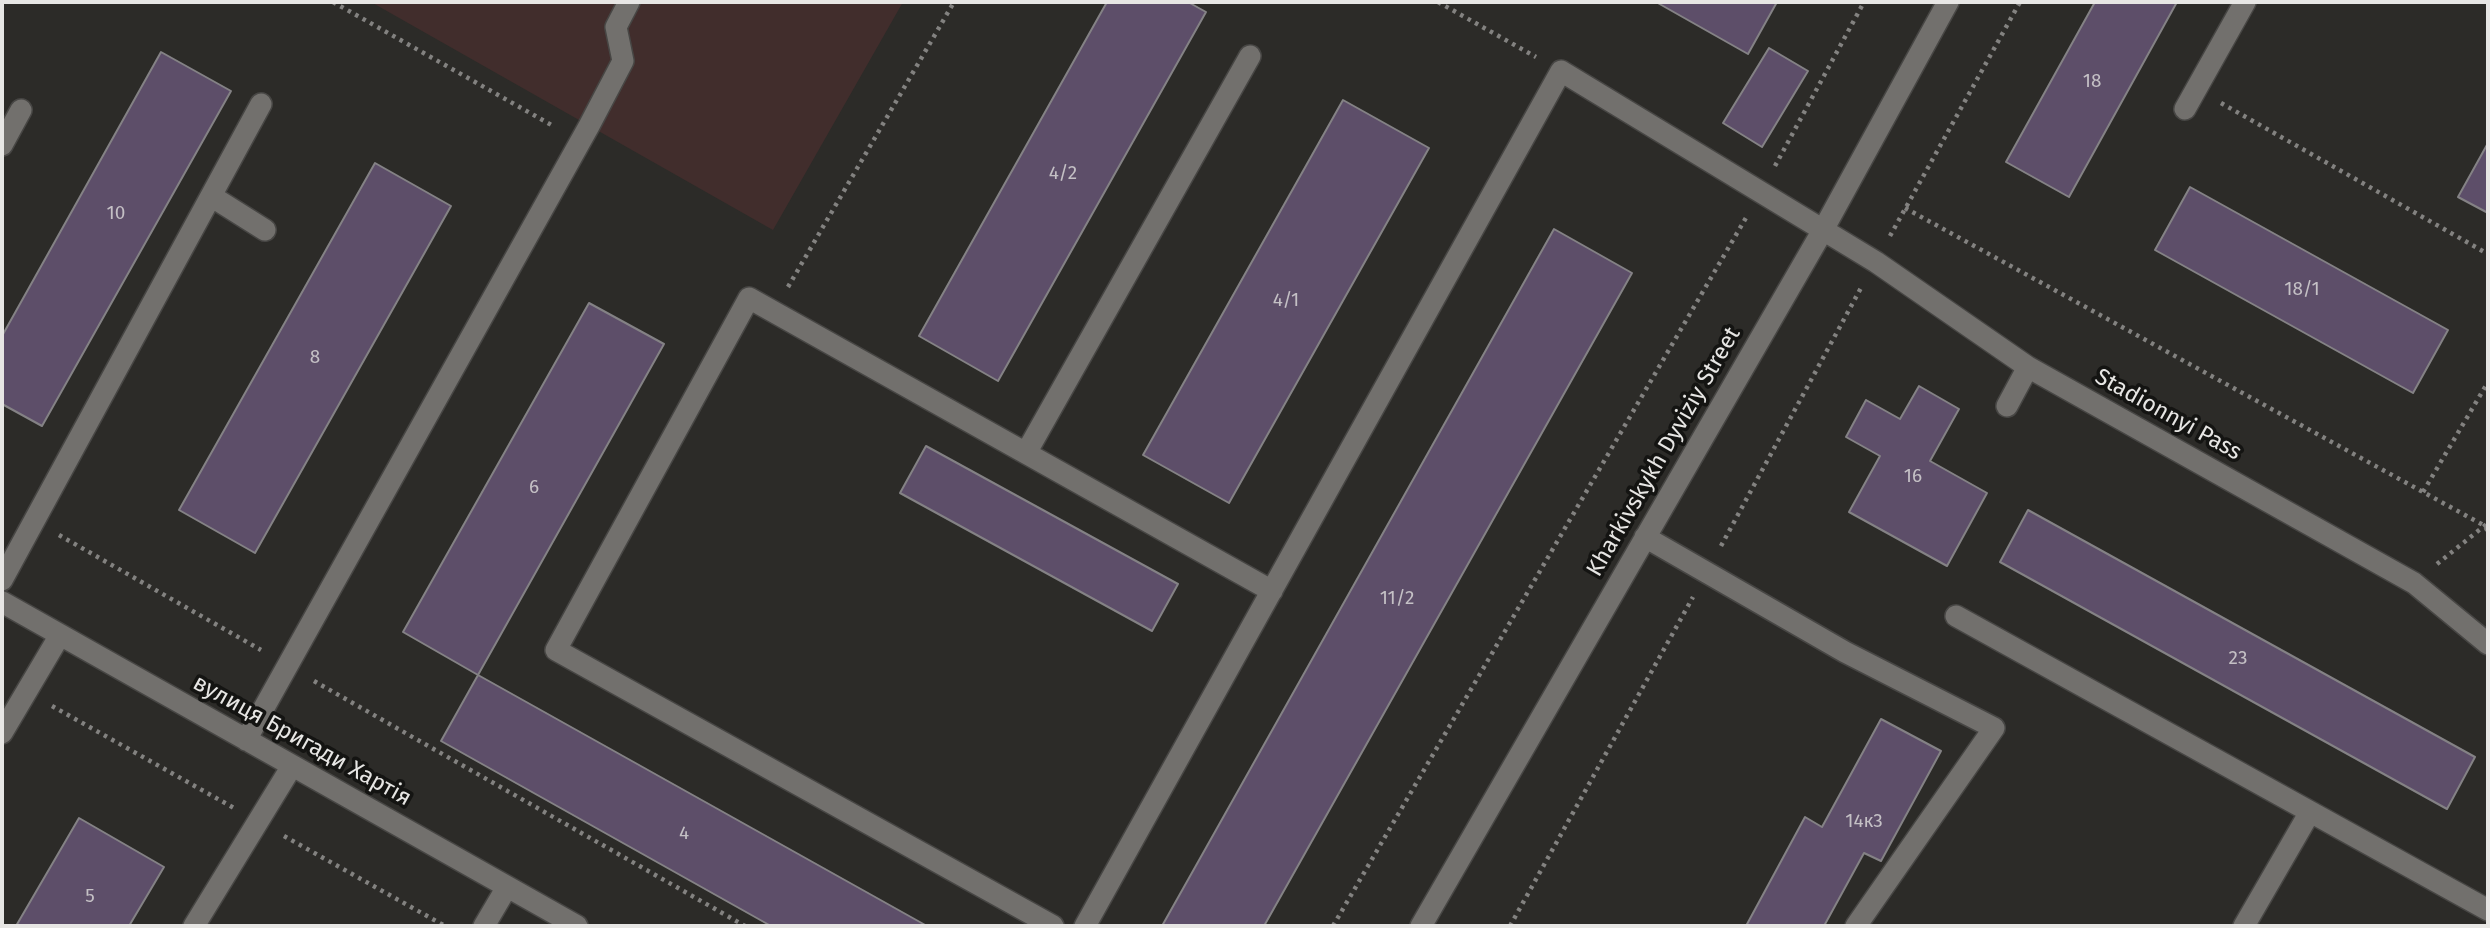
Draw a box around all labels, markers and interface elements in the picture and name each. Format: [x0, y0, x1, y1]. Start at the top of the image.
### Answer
house number: 18 [2083, 71, 2101, 93]
house number: 4/2 [1049, 163, 1077, 185]
house number: 10 [107, 203, 125, 225]
house number: 18/1 [2284, 279, 2320, 301]
house number: 4/1 [1273, 290, 1299, 312]
street label: Kharkivskykh Dyviziy Street [1581, 322, 1747, 582]
house number: 8 [310, 347, 320, 369]
street label: Stadionnyi Pass [2090, 363, 2246, 467]
house number: 16 [1904, 466, 1922, 488]
house number: 6 [529, 477, 539, 499]
house number: 11/2 [1380, 588, 1414, 610]
house number: 23 [2229, 648, 2247, 670]
street label: вулиця Бригади Хартія [188, 669, 416, 813]
house number: 14к3 [1845, 811, 1883, 833]
house number: 4 [679, 823, 689, 845]
house number: 5 [85, 886, 95, 908]

